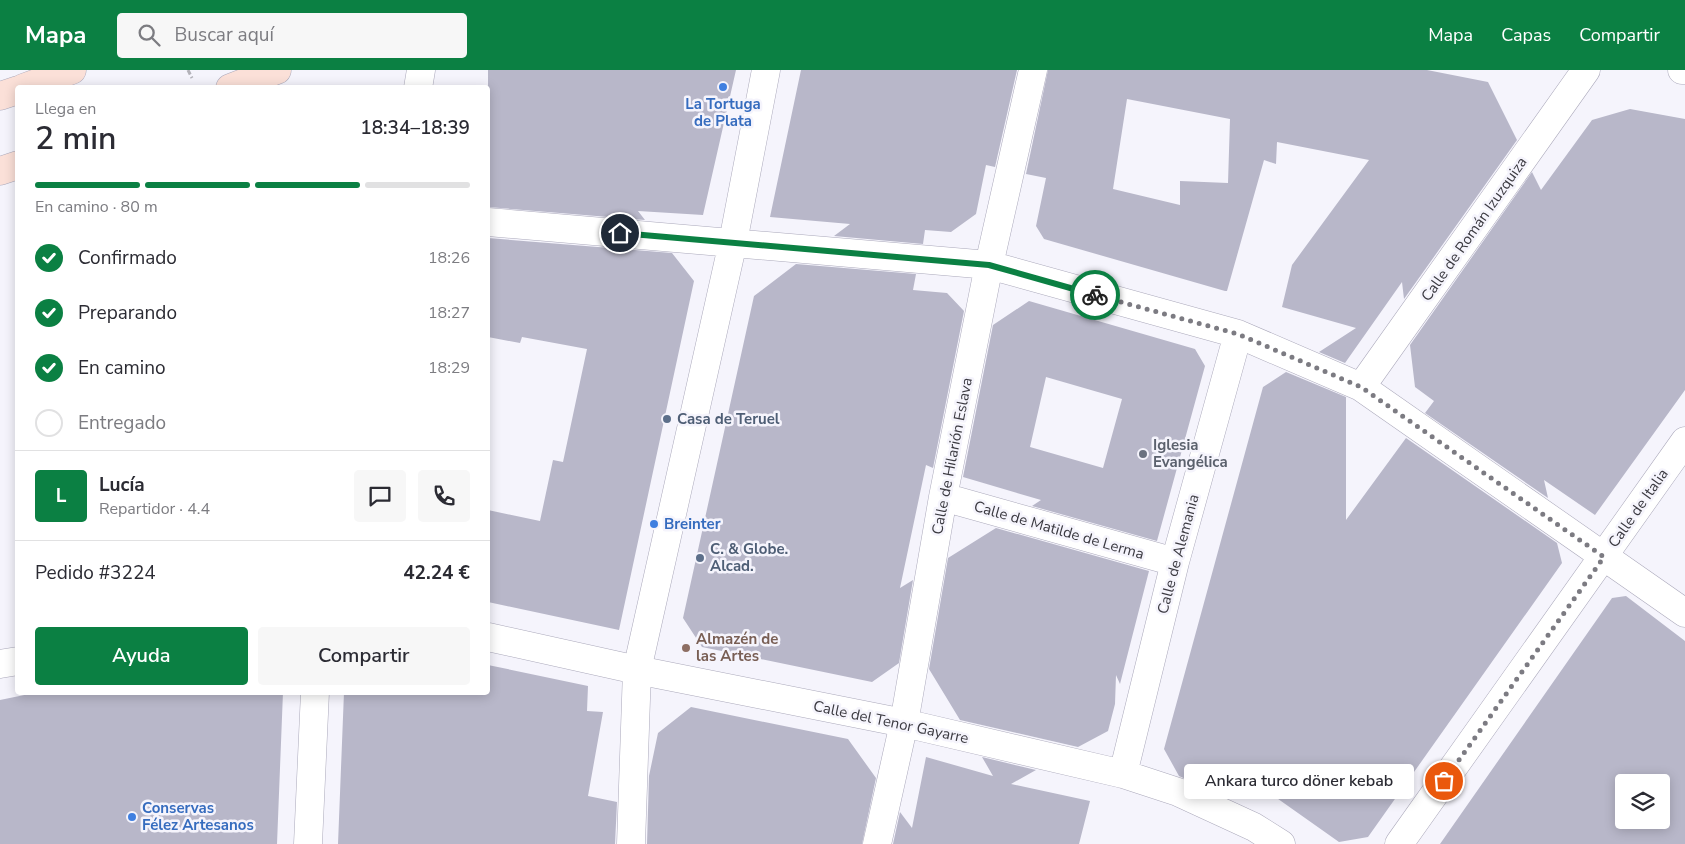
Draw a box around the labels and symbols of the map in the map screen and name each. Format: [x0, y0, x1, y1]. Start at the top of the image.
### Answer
marker: La Tortuga de Plata [717, 81, 729, 93]
place label: La Tortuga de Plata [685, 94, 761, 131]
street label: Calle de Román Izuzquiza [1417, 153, 1531, 305]
pin [599, 212, 641, 254]
courier [1070, 270, 1120, 320]
street label: Calle de Hilarión Eslava [927, 376, 977, 536]
place label: Casa de Teruel [677, 409, 780, 429]
marker: Casa de Teruel [661, 413, 673, 425]
place label: Iglesia Evangélica [1153, 435, 1228, 472]
marker: Iglesia Evangélica [1137, 448, 1149, 460]
street label: Calle de Italia [1603, 465, 1673, 551]
street label: Calle de Alemania [1152, 492, 1204, 616]
street label: Calle de Matilde de Lerma [972, 496, 1146, 564]
place label: Breinter [664, 514, 721, 534]
marker: Breinter [648, 518, 660, 530]
place label: C. & Globe. Alcad. [710, 539, 788, 576]
marker: C. & Globe. Alcad. [694, 552, 706, 564]
place label: Almazén de las Artes [696, 629, 778, 666]
marker: Almazén de las Artes [680, 642, 692, 654]
street label: Calle del Tenor Gayarre [811, 696, 971, 748]
pin [1423, 760, 1465, 802]
callout: Ankara turco döner kebab [1184, 764, 1414, 798]
place label: Conservas Félez Artesanos [142, 798, 254, 835]
marker: Conservas Félez Artesanos [126, 811, 138, 823]

